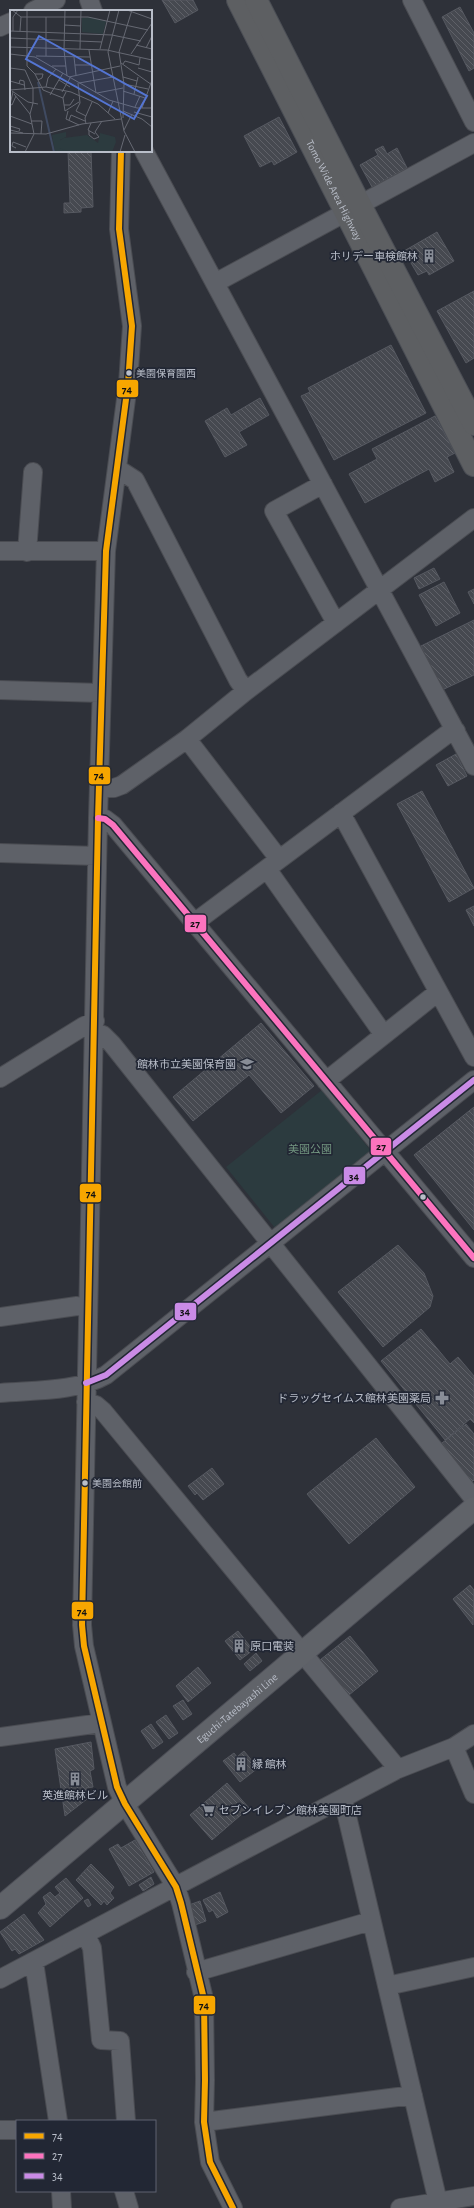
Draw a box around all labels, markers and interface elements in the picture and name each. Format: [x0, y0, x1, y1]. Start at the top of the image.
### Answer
inset map [10, 10, 152, 152]
street label: Tomo Wide Area Highway [304, 138, 364, 242]
building icon: ホリデー車検館林 [421, 248, 437, 264]
place label: ホリデー車検館林 [330, 250, 418, 262]
marker: 美園保育園西 [124, 368, 134, 378]
place label: 美園保育園西 [136, 368, 196, 379]
line badge: 74 [116, 379, 139, 398]
text: 74 [122, 384, 133, 395]
line badge: 74 [88, 766, 111, 785]
text: 74 [94, 770, 105, 781]
line badge: 27 [184, 914, 207, 933]
text: 27 [190, 918, 200, 929]
school or university icon: 館林市立美園保育園 [239, 1056, 255, 1072]
place label: 館林市立美園保育園 [137, 1058, 236, 1070]
line badge: 27 [370, 1137, 392, 1156]
text: 27 [376, 1141, 386, 1152]
park label: 美園公園 [288, 1143, 332, 1155]
line badge: 34 [343, 1166, 366, 1185]
text: 34 [349, 1171, 360, 1182]
line badge: 74 [79, 1183, 102, 1203]
text: 74 [86, 1188, 97, 1199]
unlabelled marker [418, 1192, 428, 1202]
line badge: 34 [174, 1302, 197, 1321]
text: 34 [180, 1306, 191, 1317]
pharmacy icon: ドラッグセイムス館林美園薬局 [434, 1390, 450, 1406]
place label: ドラッグセイムス館林美園薬局 [277, 1392, 431, 1404]
marker: 美園会館前 [80, 1478, 90, 1488]
place label: 美園会館前 [92, 1478, 142, 1489]
line badge: 74 [71, 1601, 94, 1620]
text: 74 [77, 1606, 88, 1617]
building icon: 原口電装 [231, 1638, 247, 1654]
place label: 原口電装 [250, 1641, 294, 1652]
street label: Eguchi-Tatebayashi Line [195, 1671, 280, 1746]
building icon: 縁 館林 [233, 1756, 249, 1772]
place label: 縁 館林 [252, 1758, 287, 1770]
building icon: 英進館林ビル [67, 1771, 83, 1787]
place label: 英進館林ビル [42, 1789, 108, 1801]
supermarket icon: セブンイレブン館林美園町店 [200, 1802, 216, 1818]
place label: セブンイレブン館林美園町店 [219, 1804, 362, 1816]
line badge: 74 [193, 1995, 216, 2015]
text: 74 [199, 2000, 210, 2011]
legend [16, 2120, 156, 2192]
text: 74 [52, 2130, 63, 2142]
text: 27 [52, 2150, 62, 2162]
text: 34 [52, 2170, 63, 2182]

